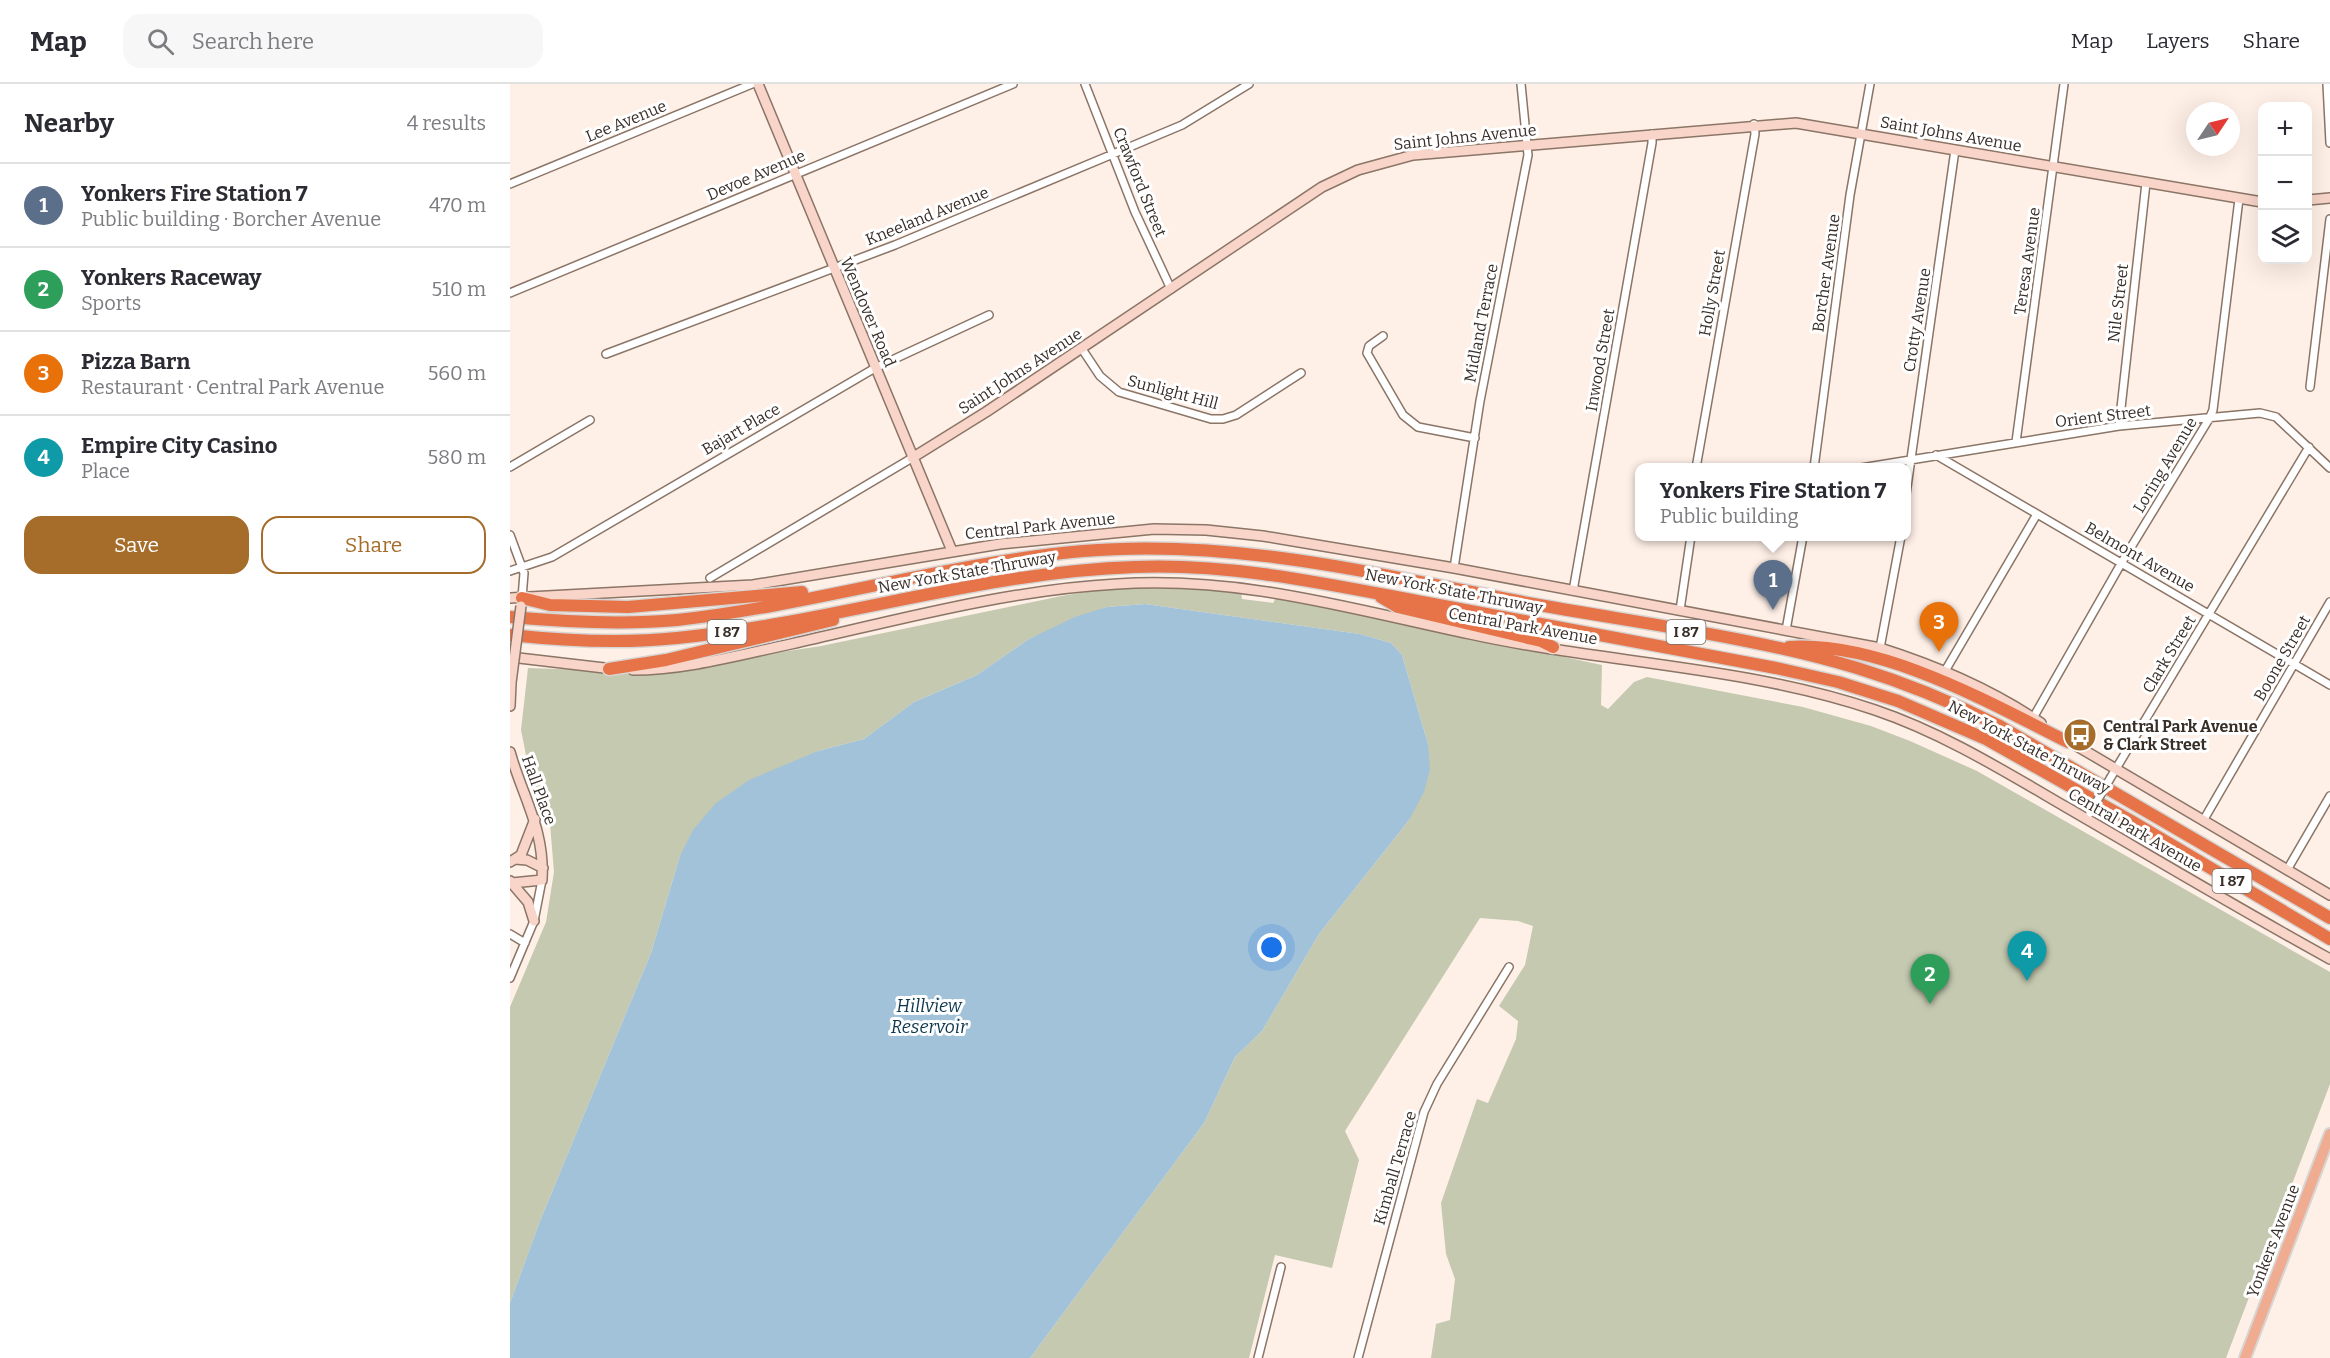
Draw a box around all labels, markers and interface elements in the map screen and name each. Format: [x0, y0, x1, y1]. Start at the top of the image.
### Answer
search box [123, 14, 543, 68]
text: Map [30, 25, 87, 58]
icon: search [144, 25, 177, 58]
text: Search here [192, 28, 314, 55]
text: Map [2071, 28, 2113, 54]
text: Layers [2146, 28, 2210, 54]
text: Share [2243, 28, 2300, 54]
street label: Lee Avenue [583, 96, 669, 146]
north arrow [2186, 102, 2240, 156]
map controls [2258, 102, 2312, 264]
button: + [2258, 102, 2312, 156]
text: Nearby [24, 108, 114, 139]
text: 4 results [407, 111, 486, 135]
street label: Saint Johns Avenue [1879, 112, 2023, 156]
street label: Saint Johns Avenue [1393, 120, 1537, 154]
street label: Crawford Street [1109, 124, 1171, 240]
street label: Devoe Avenue [704, 146, 808, 204]
button: − [2258, 156, 2312, 210]
text: Yonkers Fire Station 7 [81, 180, 308, 207]
street label: Kneeland Avenue [863, 183, 991, 249]
text: 1 [39, 193, 48, 217]
text: 470 m [429, 193, 486, 217]
street label: Teresa Avenue [2010, 206, 2044, 316]
text: Public building · Borcher Avenue [81, 207, 381, 231]
button: layers [2258, 210, 2312, 264]
street label: Borcher Avenue [1808, 213, 1844, 333]
street label: Holly Street [1695, 248, 1729, 338]
street label: Wendover Road [836, 254, 900, 370]
street label: Midland Terrace [1460, 262, 1502, 384]
street label: Nile Street [2104, 262, 2132, 343]
text: Yonkers Raceway [81, 264, 262, 291]
street label: Crotty Avenue [1899, 267, 1935, 373]
text: 2 [38, 277, 49, 301]
text: 510 m [432, 277, 486, 301]
text: Sports [81, 291, 141, 315]
street label: Inwood Street [1582, 307, 1618, 413]
street label: Saint Johns Avenue [955, 324, 1085, 418]
text: Pizza Barn [81, 348, 190, 375]
text: 3 [38, 361, 49, 385]
text: 560 m [428, 361, 486, 385]
street label: Sunlight Hill [1126, 371, 1221, 413]
text: Restaurant · Central Park Avenue [81, 375, 384, 399]
street label: Bajart Place [699, 399, 783, 459]
street label: Orient Street [2054, 401, 2152, 431]
street label: Loring Avenue [2129, 414, 2201, 516]
text: Empire City Casino [81, 432, 277, 459]
text: 4 [37, 445, 50, 469]
text: 580 m [427, 445, 486, 469]
text: Place [81, 459, 130, 483]
popup [1635, 463, 1911, 541]
text: Yonkers Fire Station 7 [1660, 477, 1886, 504]
text: Public building [1660, 504, 1799, 528]
street label: Central Park Avenue [964, 509, 1116, 543]
button: Save [24, 516, 249, 574]
button: Share [261, 516, 486, 574]
street label: Belmont Avenue [2082, 518, 2198, 596]
street label: New York State Thruway [876, 547, 1058, 597]
pin: 1 [1754, 560, 1792, 610]
street label: New York State Thruway [1364, 564, 1545, 618]
pin: 3 [1920, 602, 1958, 652]
street label: Central Park Avenue [1447, 604, 1599, 648]
street label: Clark Street [2138, 612, 2200, 696]
street label: Boone Street [2250, 612, 2314, 704]
road number: I 87 [708, 620, 746, 644]
road number: I 87 [1666, 620, 1706, 644]
street label: New York State Thruway [1945, 696, 2114, 798]
bus stop icon: Central Park Avenue & Clark Street [2062, 717, 2098, 753]
place label: Central Park Avenue & Clark Street [2103, 717, 2258, 754]
street label: Hall Place [518, 753, 560, 827]
street label: Central Park Avenue [2065, 784, 2205, 876]
road number: I 87 [2212, 869, 2252, 893]
pin: 4 [2008, 932, 2047, 981]
your location [1257, 933, 1286, 962]
pin: 2 [1910, 954, 1950, 1004]
water label: Hillview Reservoir [891, 995, 968, 1038]
street label: Kimball Terrace [1370, 1109, 1420, 1227]
street label: Yonkers Avenue [2243, 1182, 2303, 1300]

